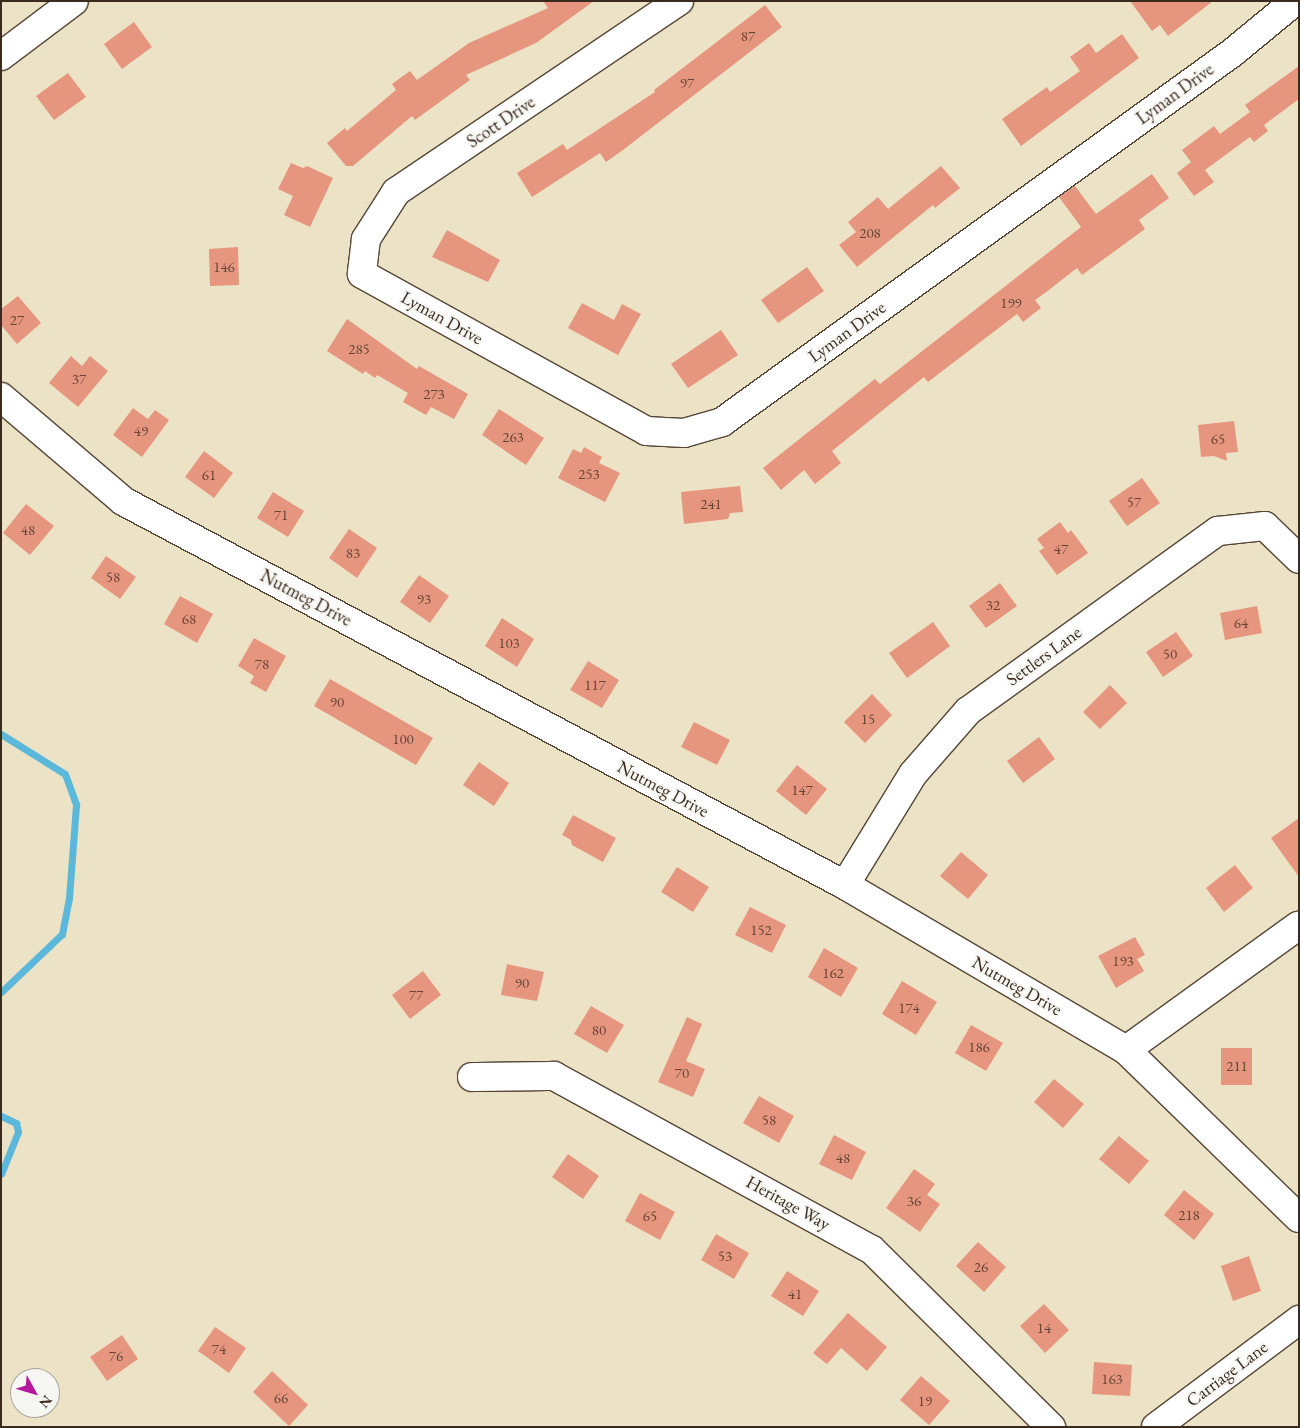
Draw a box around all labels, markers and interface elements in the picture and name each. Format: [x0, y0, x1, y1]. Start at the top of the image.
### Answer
house number: 87 [741, 27, 755, 45]
street label: Lyman Drive [1132, 59, 1218, 129]
house number: 97 [680, 74, 694, 92]
street label: Scott Drive [463, 91, 539, 153]
house number: 208 [859, 224, 881, 242]
house number: 146 [213, 258, 235, 276]
street label: Lyman Drive [397, 287, 487, 349]
house number: 199 [1000, 294, 1022, 312]
street label: Lyman Drive [804, 297, 890, 367]
house number: 27 [10, 311, 24, 329]
house number: 285 [348, 340, 370, 358]
house number: 37 [72, 370, 86, 388]
house number: 273 [423, 385, 445, 403]
house number: 49 [134, 422, 148, 440]
house number: 263 [502, 428, 524, 446]
house number: 65 [1211, 430, 1225, 448]
house number: 253 [578, 465, 600, 483]
house number: 61 [202, 466, 216, 484]
house number: 57 [1127, 493, 1141, 511]
house number: 241 [700, 495, 722, 513]
house number: 71 [274, 506, 288, 524]
house number: 48 [21, 521, 35, 539]
house number: 47 [1054, 540, 1068, 558]
house number: 83 [346, 544, 360, 562]
street label: Nutmeg Drive [257, 565, 355, 631]
house number: 58 [106, 568, 120, 586]
house number: 93 [417, 590, 431, 608]
house number: 32 [986, 596, 1000, 614]
house number: 68 [182, 610, 196, 628]
house number: 64 [1234, 614, 1248, 632]
street label: Settlers Lane [1002, 621, 1086, 691]
house number: 103 [498, 634, 520, 652]
house number: 50 [1163, 645, 1177, 663]
house number: 78 [255, 655, 269, 673]
house number: 117 [584, 676, 606, 694]
house number: 90 [330, 693, 344, 711]
house number: 15 [861, 710, 875, 728]
house number: 100 [392, 730, 414, 748]
street label: Nutmeg Drive [614, 756, 712, 822]
house number: 147 [791, 781, 813, 799]
house number: 152 [750, 921, 772, 939]
street label: Nutmeg Drive [968, 952, 1066, 1020]
house number: 193 [1112, 952, 1134, 970]
house number: 162 [822, 964, 844, 982]
house number: 90 [515, 974, 529, 992]
house number: 77 [409, 986, 423, 1004]
house number: 174 [898, 999, 920, 1017]
house number: 80 [592, 1021, 606, 1039]
house number: 186 [968, 1038, 990, 1056]
house number: 211 [1226, 1057, 1248, 1075]
house number: 70 [675, 1064, 689, 1082]
house number: 58 [762, 1111, 776, 1129]
house number: 48 [836, 1149, 850, 1167]
street label: Heritage Way [742, 1171, 834, 1235]
house number: 36 [907, 1192, 921, 1210]
house number: 218 [1178, 1206, 1200, 1224]
house number: 65 [643, 1207, 657, 1225]
house number: 53 [718, 1247, 732, 1265]
house number: 26 [974, 1258, 988, 1276]
house number: 41 [788, 1285, 802, 1303]
house number: 14 [1037, 1319, 1051, 1337]
street label: Carriage Lane [1182, 1336, 1272, 1412]
house number: 74 [212, 1340, 226, 1358]
house number: 76 [109, 1347, 123, 1365]
north arrow [10, 1368, 60, 1418]
house number: 163 [1101, 1370, 1123, 1388]
house number: 66 [274, 1389, 288, 1407]
text: N [35, 1392, 56, 1412]
house number: 19 [918, 1392, 932, 1410]

